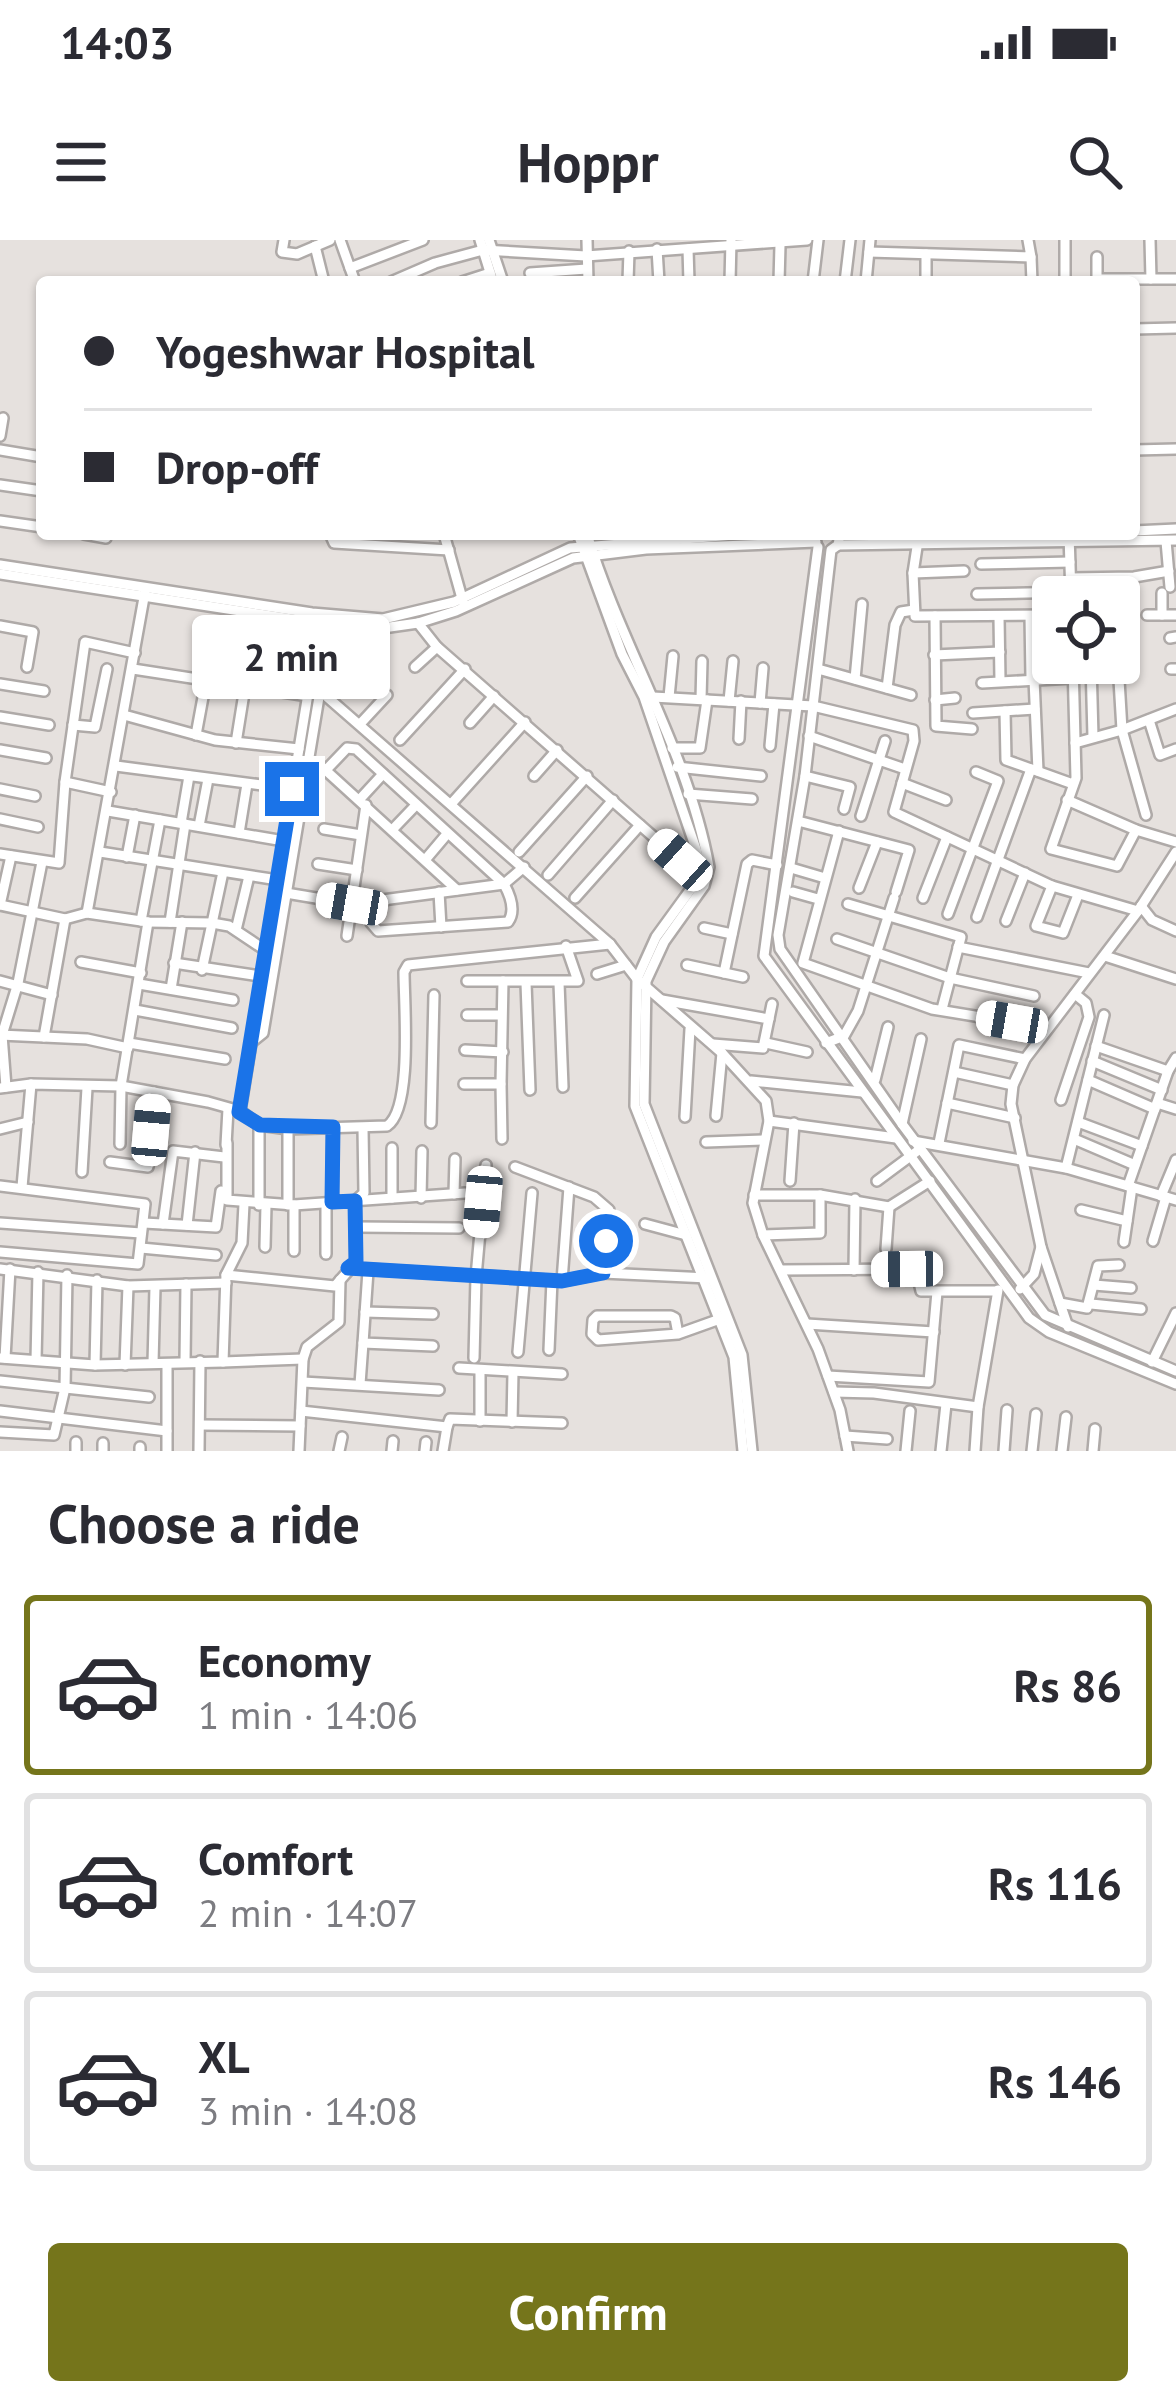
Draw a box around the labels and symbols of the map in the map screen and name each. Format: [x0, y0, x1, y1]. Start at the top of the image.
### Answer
callout: 2 min [193, 615, 391, 699]
route end [265, 762, 319, 816]
car [641, 823, 719, 897]
car [313, 880, 391, 928]
car [973, 998, 1051, 1046]
car [130, 1093, 172, 1167]
car [462, 1165, 504, 1239]
route start [579, 1214, 633, 1268]
car [871, 1250, 943, 1288]

